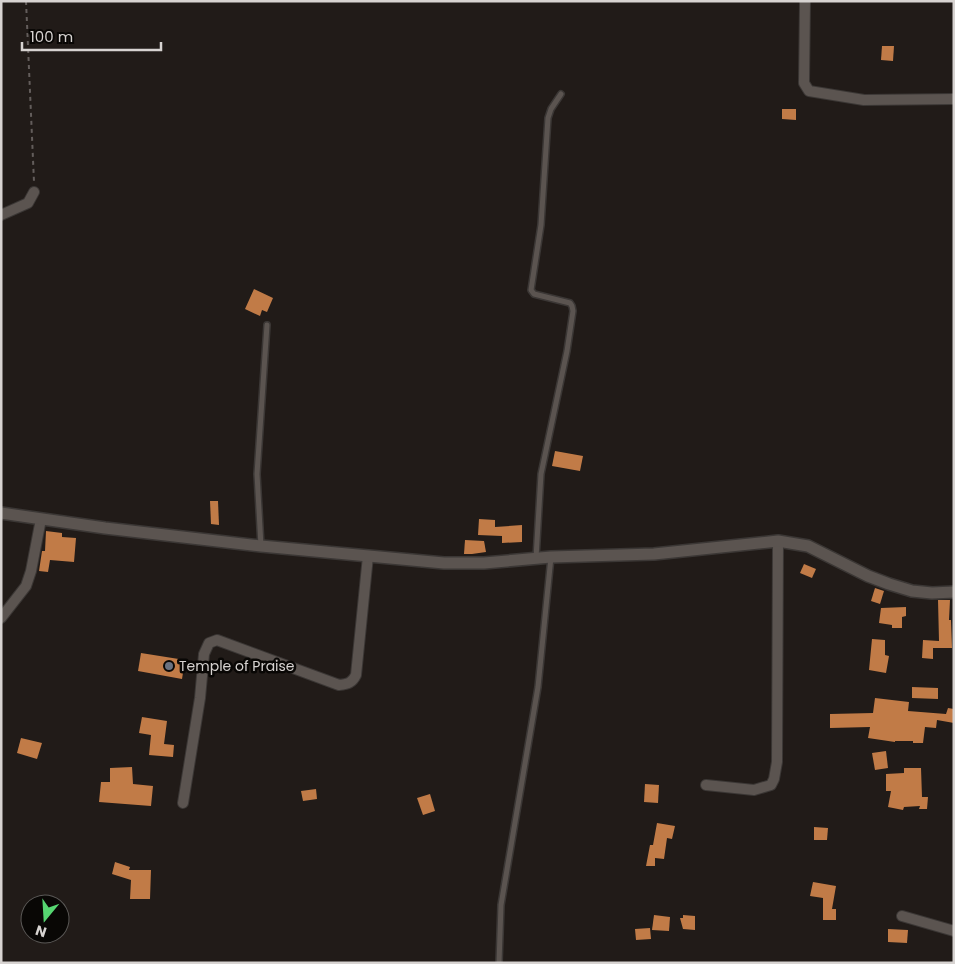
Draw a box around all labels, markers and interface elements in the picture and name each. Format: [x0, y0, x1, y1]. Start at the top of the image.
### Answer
scale bar [22, 20, 161, 52]
text: 100 m [30, 26, 73, 47]
place label: Temple of Praise [179, 656, 295, 676]
marker: Temple of Praise [163, 660, 175, 672]
north arrow [20, 894, 70, 944]
text: N [33, 920, 49, 943]

